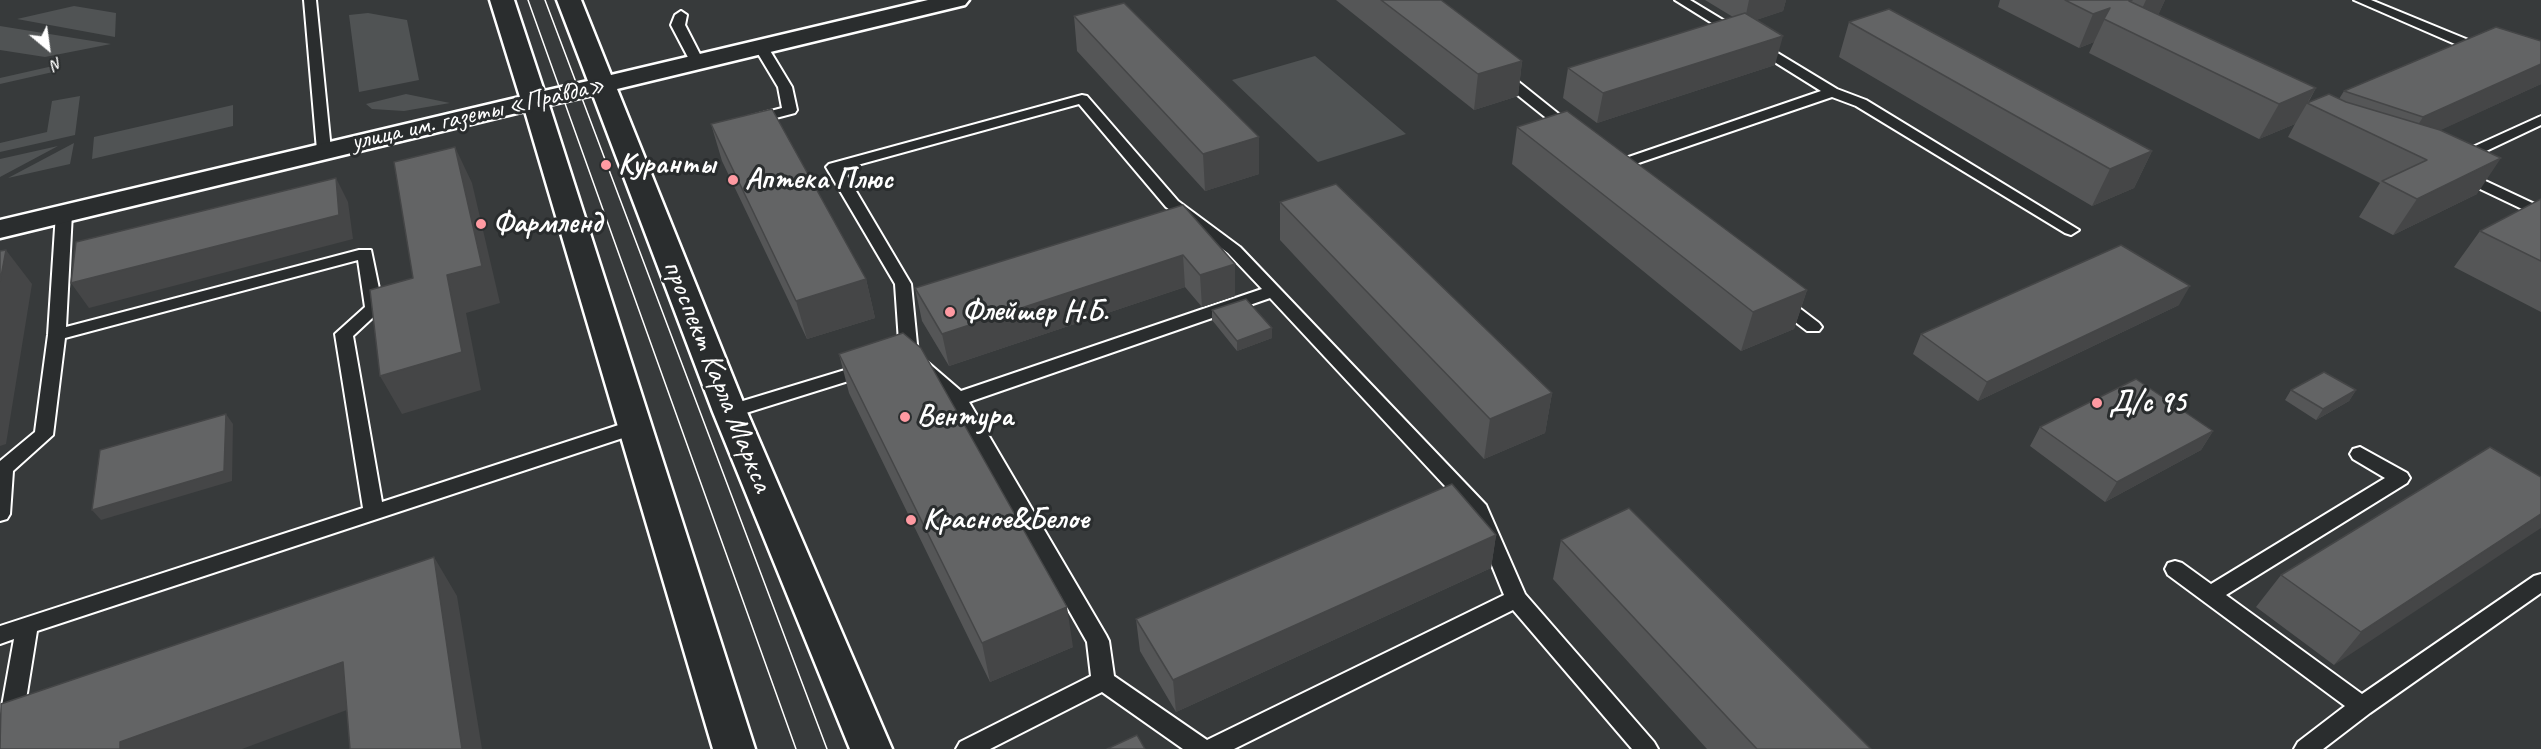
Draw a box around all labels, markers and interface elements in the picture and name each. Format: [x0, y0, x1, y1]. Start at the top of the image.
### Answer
north arrow [18, 18, 78, 78]
text: N [48, 53, 66, 75]
street label: улица им. газеты «Правда» [348, 70, 608, 158]
place label: Куранты [618, 147, 715, 183]
marker: Куранты [599, 158, 613, 172]
place label: Аптека Плюс [745, 162, 893, 198]
marker: Аптека Плюс [726, 173, 740, 187]
place label: Фармленд [493, 206, 602, 242]
marker: Фармленд [474, 217, 488, 231]
street label: проспект Карла Маркса [654, 254, 780, 498]
place label: Флейшер Н.Б. [962, 294, 1108, 330]
marker: Флейшер Н.Б. [943, 305, 957, 319]
place label: Д/с 95 [2109, 385, 2186, 421]
marker: Д/с 95 [2090, 396, 2104, 410]
place label: Вентура [917, 399, 1013, 435]
marker: Вентура [898, 410, 912, 424]
place label: Красное&Белое [923, 502, 1089, 538]
marker: Красное&Белое [904, 513, 918, 527]

